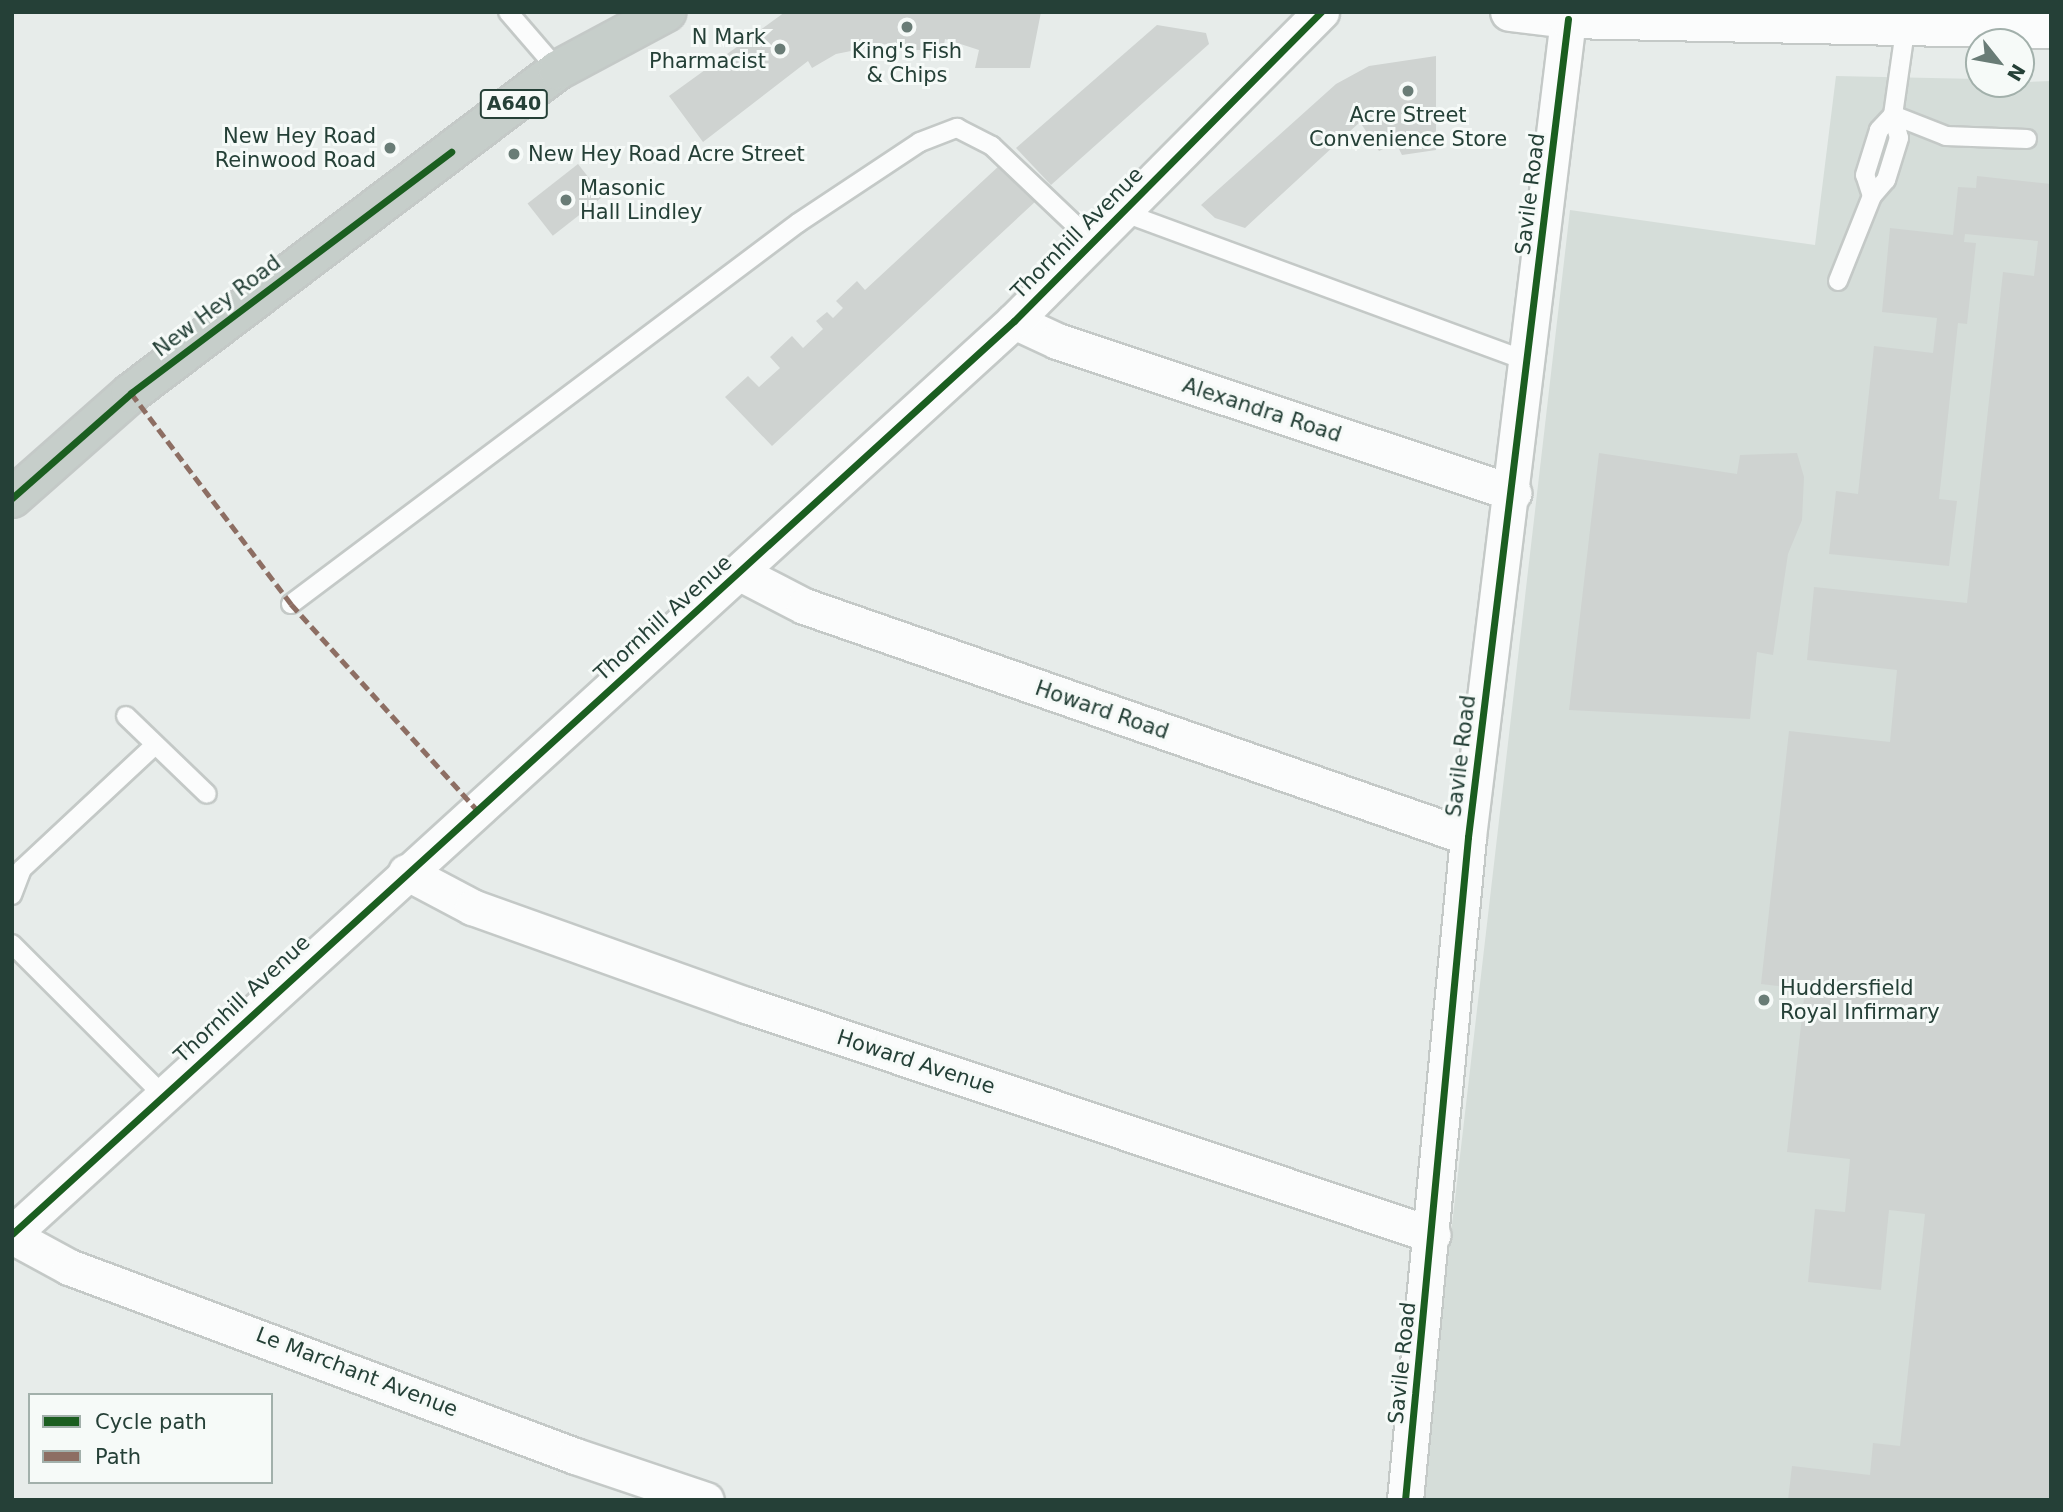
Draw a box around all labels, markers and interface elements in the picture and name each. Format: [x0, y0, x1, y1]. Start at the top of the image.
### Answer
marker: King's Fish & Chips [899, 19, 915, 35]
place label: N Mark Pharmacist [649, 24, 766, 74]
north arrow [1965, 28, 2035, 98]
place label: King's Fish & Chips [852, 38, 962, 88]
marker: N Mark Pharmacist [772, 41, 788, 57]
text: N [2003, 60, 2030, 85]
marker: Acre Street Convenience Store [1400, 83, 1416, 99]
road number: A640 [479, 88, 549, 120]
place label: Acre Street Convenience Store [1309, 102, 1507, 152]
place label: New Hey Road Reinwood Road [215, 123, 376, 173]
street label: Savile Road [1510, 132, 1550, 256]
marker: New Hey Road Reinwood Road [382, 140, 398, 156]
place label: New Hey Road Acre Street [528, 141, 805, 167]
marker: New Hey Road Acre Street [506, 146, 522, 162]
street label: Thornhill Avenue [1006, 162, 1148, 304]
place label: Masonic Hall Lindley [580, 175, 702, 225]
marker: Masonic Hall Lindley [558, 192, 574, 208]
street label: New Hey Road [148, 250, 286, 362]
street label: Alexandra Road [1179, 372, 1345, 448]
street label: Thornhill Avenue [589, 550, 737, 686]
street label: Howard Road [1032, 675, 1172, 745]
street label: Savile Road [1441, 694, 1481, 818]
street label: Thornhill Avenue [169, 930, 315, 1068]
place label: Huddersfield Royal Infirmary [1780, 975, 1940, 1025]
marker: Huddersfield Royal Infirmary [1754, 990, 1774, 1010]
street label: Howard Avenue [834, 1025, 998, 1099]
street label: Savile Road [1383, 1301, 1421, 1425]
street label: Le Marchant Avenue [253, 1322, 461, 1422]
legend [28, 1393, 273, 1484]
text: Cycle path [95, 1410, 207, 1434]
text: Path [95, 1445, 141, 1469]

